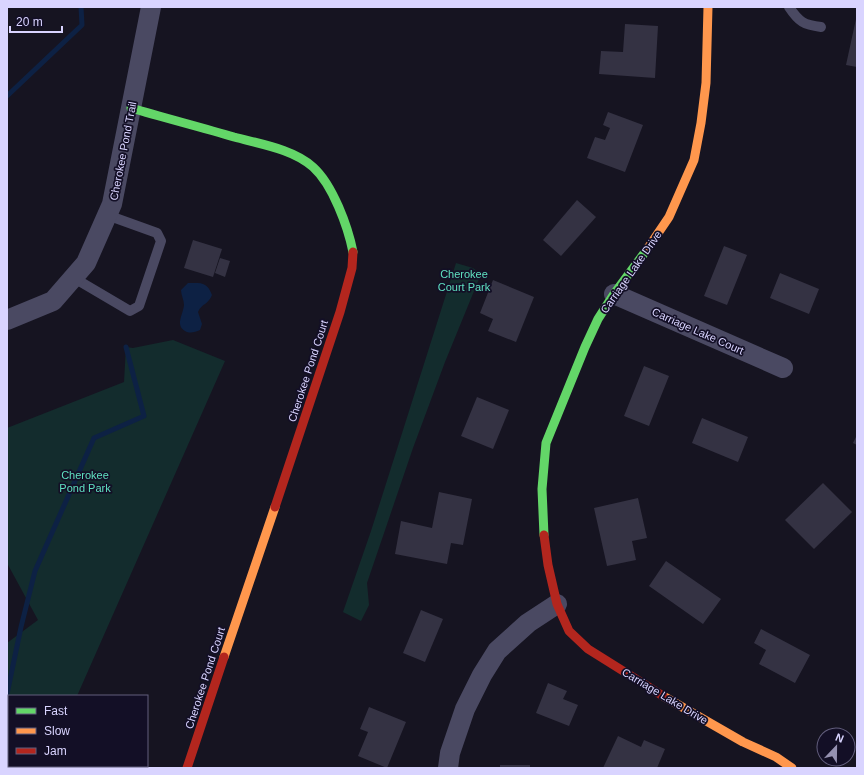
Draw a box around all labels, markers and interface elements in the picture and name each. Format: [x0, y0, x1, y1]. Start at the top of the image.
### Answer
scale bar [10, 8, 62, 34]
text: 20 m [16, 15, 43, 29]
street label: Cherokee Pond Trail [108, 101, 138, 201]
street label: Carriage Lake Drive [598, 228, 664, 316]
park label: Cherokee Court Park [438, 268, 491, 293]
street label: Carriage Lake Court [650, 305, 746, 357]
street label: Cherokee Pond Court [286, 319, 330, 423]
park label: Cherokee Pond Park [59, 469, 111, 494]
street label: Cherokee Pond Court [183, 626, 227, 730]
street label: Carriage Lake Drive [620, 666, 710, 726]
legend [8, 695, 148, 767]
text: Fast [44, 704, 68, 718]
text: Slow [44, 724, 70, 738]
north arrow [816, 727, 856, 767]
text: N [834, 731, 846, 745]
text: Jam [44, 744, 67, 758]

